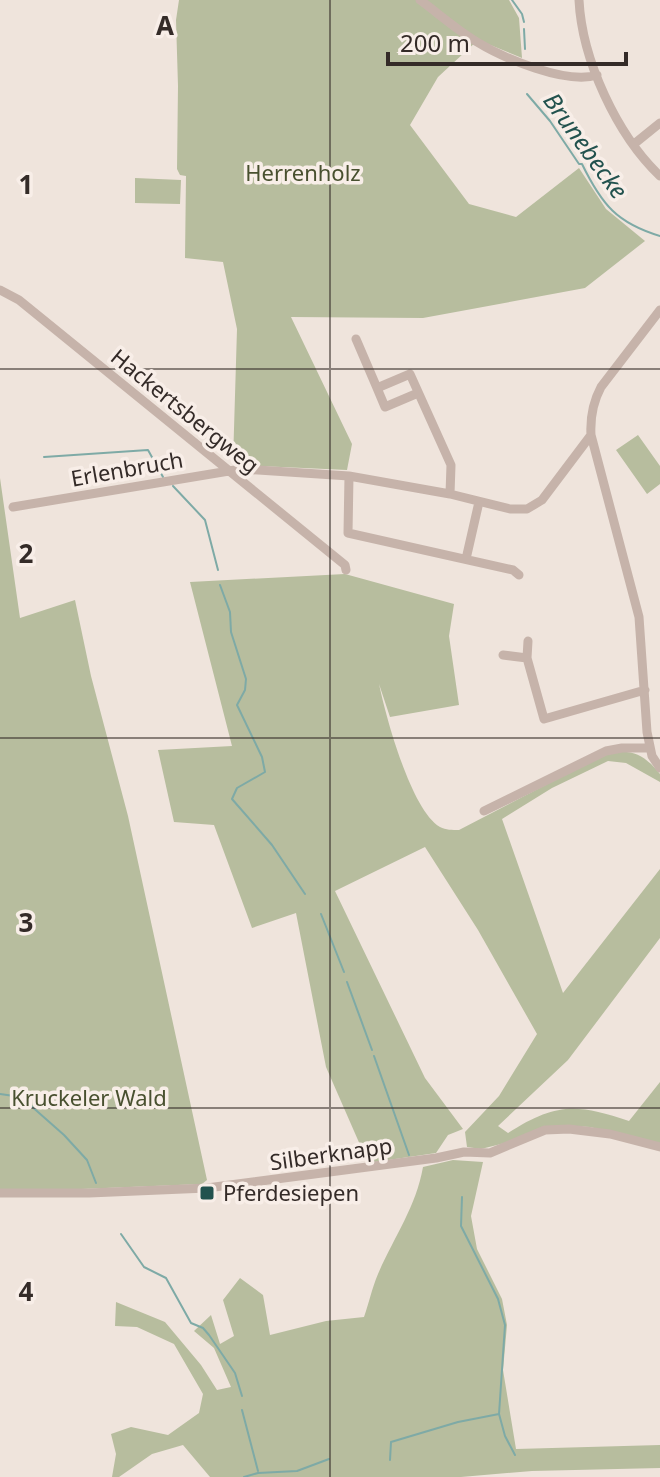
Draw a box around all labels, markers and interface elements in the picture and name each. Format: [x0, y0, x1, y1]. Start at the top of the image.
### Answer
text: A [156, 7, 174, 43]
scale bar [388, 16, 626, 66]
text: 200 m [400, 26, 470, 59]
water label: Brunebecke [536, 85, 636, 205]
park label: Herrenholz [245, 157, 361, 187]
text: 1 [19, 166, 33, 202]
street label: Hackertsbergweg [105, 341, 266, 479]
street label: Erlenbruch [68, 443, 185, 493]
text: 2 [19, 535, 34, 571]
text: 3 [19, 904, 33, 940]
park label: Kruckeler Wald [11, 1082, 167, 1112]
street label: Silberknapp [268, 1130, 394, 1176]
place label: Pferdesiepen [223, 1177, 359, 1207]
marker: Pferdesiepen [198, 1184, 216, 1202]
text: 4 [19, 1273, 34, 1309]

